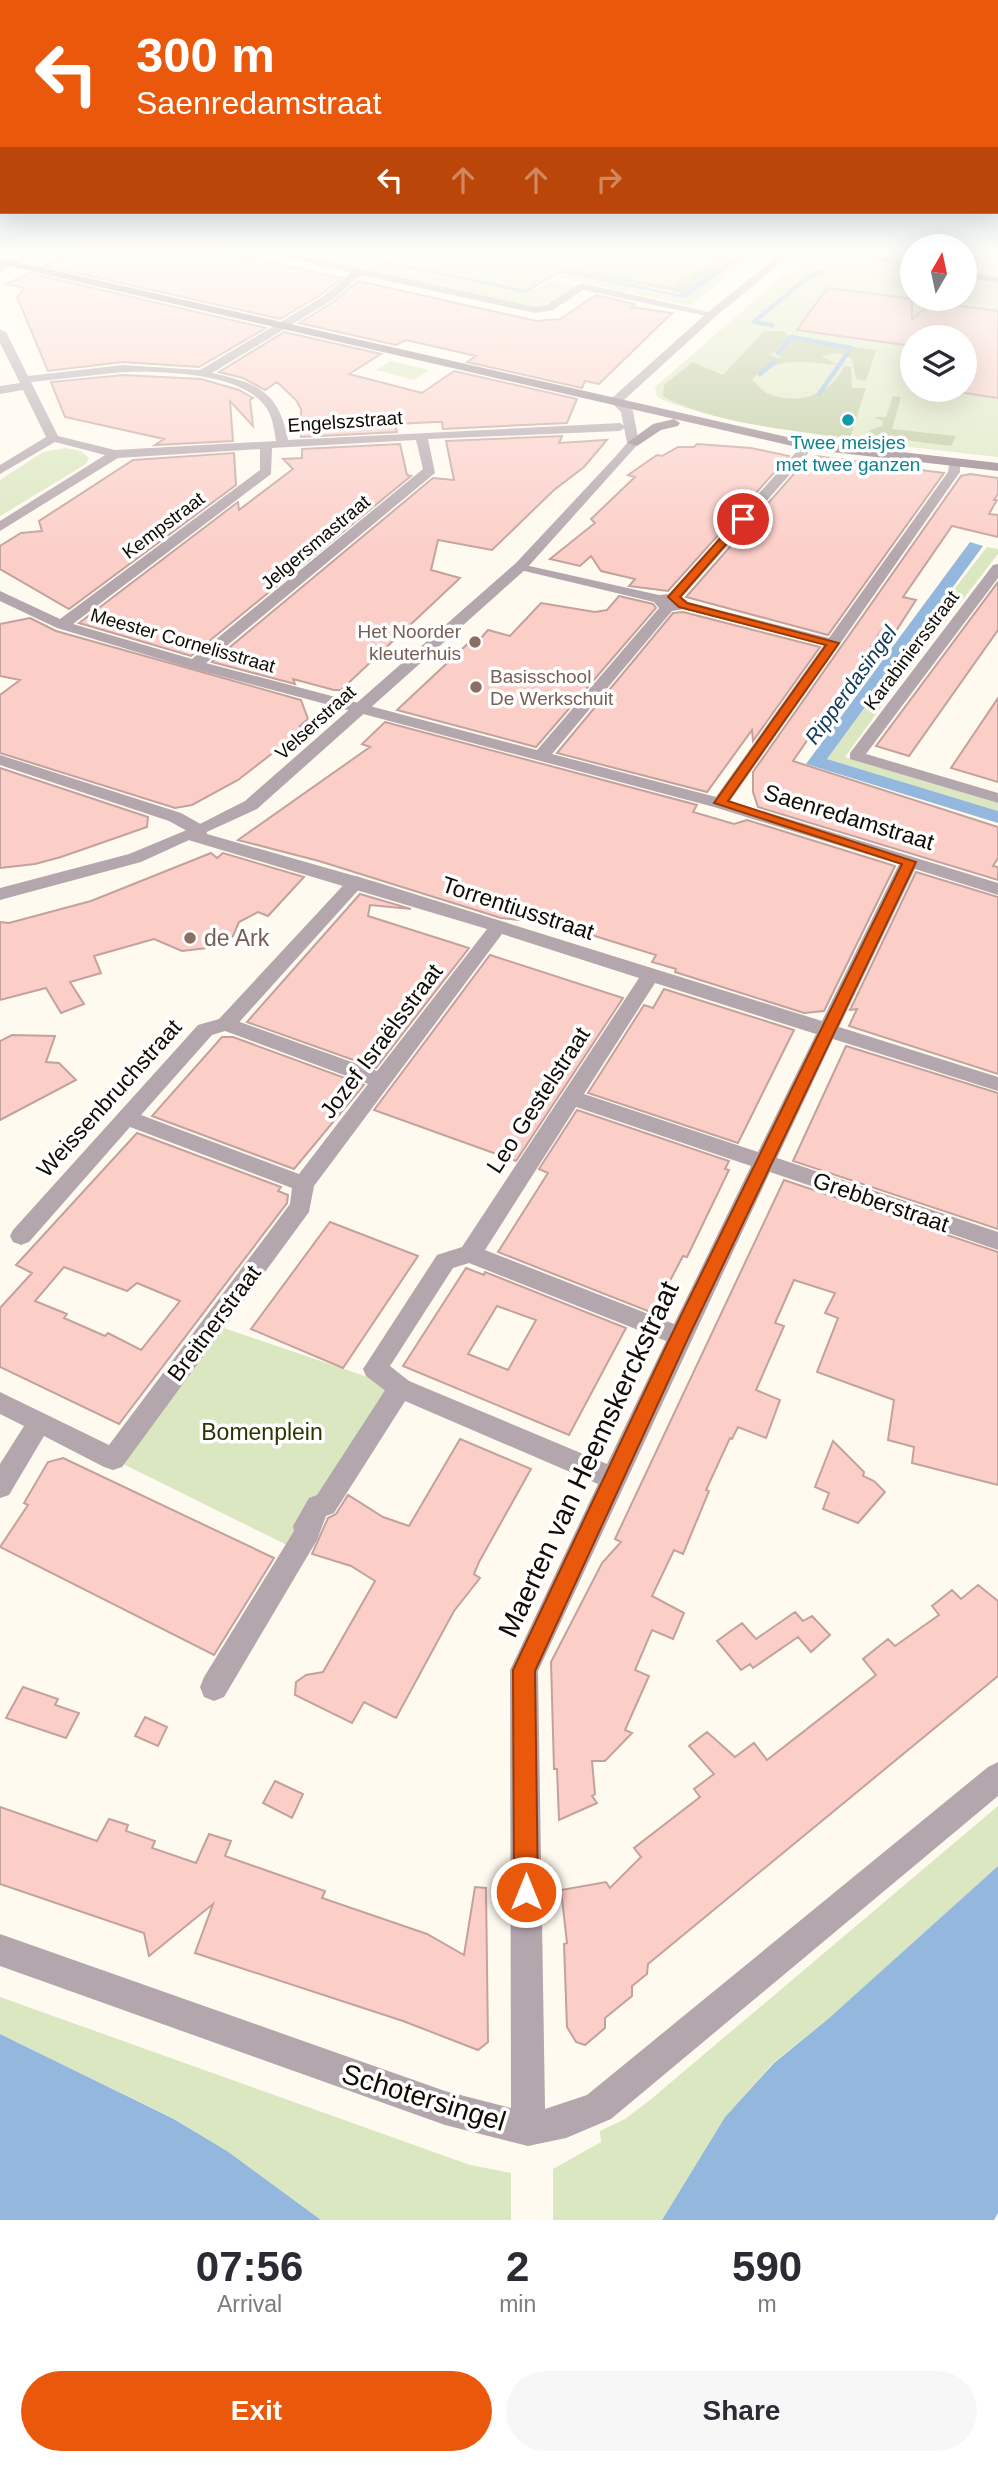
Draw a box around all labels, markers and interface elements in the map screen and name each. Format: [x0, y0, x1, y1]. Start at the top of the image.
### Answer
icon: left [21, 28, 112, 119]
text: 300 m [136, 28, 275, 82]
text: Saenredamstraat [136, 85, 381, 121]
icon: left [371, 161, 409, 199]
icon: ahead [444, 161, 482, 199]
icon: ahead [517, 161, 555, 199]
icon: right [590, 161, 628, 199]
north arrow [900, 234, 976, 312]
map controls [900, 234, 977, 402]
button: layers [900, 325, 977, 402]
street label: Engelszstraat [287, 407, 404, 436]
marker: Twee meisjes met twee ganzen [840, 412, 856, 428]
place label: Twee meisjes met twee ganzen [776, 432, 920, 475]
street label: Kempstraat [118, 487, 209, 563]
pin [713, 489, 773, 549]
street label: Jelgersmastraat [257, 490, 374, 594]
icon: arrive [724, 500, 762, 538]
street label: Karabiniersstraat [860, 586, 963, 714]
street label: Meester Cornelisstraat [88, 604, 278, 677]
water label: Ripperdasingel [800, 620, 902, 748]
place label: Het Noorder kleuterhuis [358, 621, 462, 664]
marker: Het Noorder kleuterhuis [467, 634, 483, 650]
place label: Basisschool De Werkschuit [490, 666, 614, 709]
marker: Basisschool De Werkschuit [468, 679, 484, 695]
street label: Velserstraat [271, 681, 360, 764]
street label: Saenredamstraat [761, 779, 938, 855]
street label: Torrentiusstraat [439, 871, 598, 945]
place label: de Ark [204, 925, 270, 951]
marker: de Ark [182, 930, 198, 946]
street label: Jozef Israëlsstraat [314, 958, 448, 1123]
street label: Weissenbruchstraat [31, 1013, 187, 1182]
street label: Leo Gestelstraat [481, 1022, 595, 1178]
street label: Grebberstraat [810, 1167, 953, 1238]
street label: Breitnerstraat [162, 1260, 266, 1386]
street label: Maerten van Heemskerckstraat [492, 1276, 685, 1642]
park label: Bomenplein [201, 1419, 323, 1445]
position arrow [489, 1855, 563, 1929]
street label: Schotersingel [338, 2058, 510, 2137]
text: 07:56 [196, 2243, 303, 2290]
text: 2 [506, 2243, 529, 2290]
text: 590 [732, 2243, 802, 2290]
text: Arrival [217, 2291, 282, 2317]
text: min [499, 2291, 536, 2317]
text: m [758, 2291, 777, 2317]
button: Exit [21, 2371, 492, 2451]
button: Share [506, 2371, 977, 2451]

